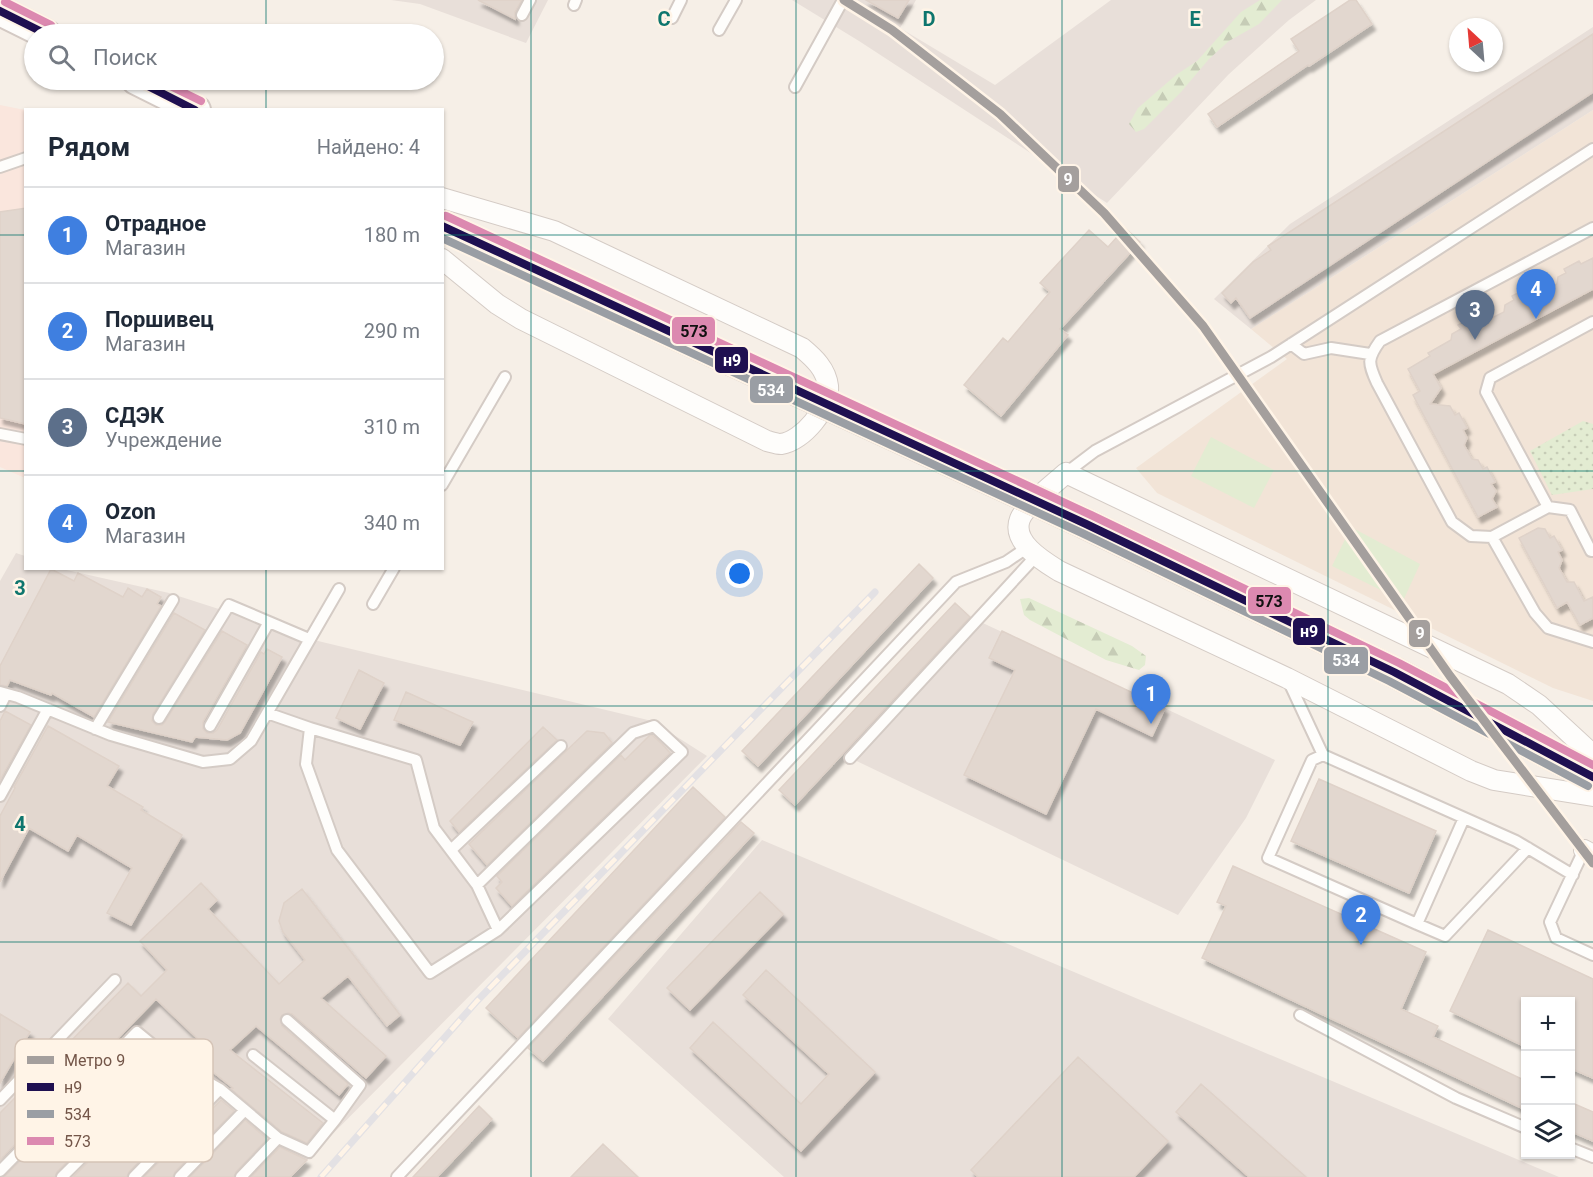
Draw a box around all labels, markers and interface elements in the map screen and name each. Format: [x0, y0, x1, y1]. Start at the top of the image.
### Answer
text: C [657, 7, 671, 31]
text: D [923, 7, 936, 31]
text: E [1189, 7, 1201, 31]
north arrow [1449, 18, 1503, 72]
search box [24, 24, 444, 90]
icon: search [45, 41, 78, 74]
text: Поиск [93, 45, 157, 70]
text: Рядом [48, 132, 130, 162]
text: Найдено: 4 [317, 135, 420, 159]
line badge: 9 [1057, 165, 1080, 193]
text: 9 [1063, 170, 1073, 189]
text: Отрадное [105, 211, 206, 236]
text: 1 [62, 223, 73, 247]
text: 180 m [364, 223, 420, 247]
text: Магазин [105, 236, 186, 260]
pin: 4 [1516, 270, 1556, 319]
pin: 3 [1456, 290, 1494, 340]
text: Поршивец [105, 307, 214, 332]
line badge: 573 [671, 316, 716, 345]
text: 2 [62, 319, 73, 343]
text: 290 m [364, 319, 420, 343]
text: 573 [680, 322, 708, 341]
text: Магазин [105, 332, 186, 356]
line badge: н9 [714, 346, 749, 374]
text: н9 [723, 351, 741, 370]
line badge: 534 [749, 375, 794, 404]
text: 534 [757, 381, 785, 400]
text: СДЭК [105, 403, 164, 428]
text: 3 [62, 415, 73, 439]
text: 310 m [364, 415, 420, 439]
text: Учреждение [105, 428, 222, 452]
text: Ozon [105, 499, 156, 524]
text: 4 [62, 511, 73, 535]
text: 340 m [364, 511, 420, 535]
text: Магазин [105, 524, 186, 548]
your location [725, 559, 754, 588]
text: 3 [14, 576, 26, 600]
line badge: 573 [1247, 586, 1292, 615]
text: 573 [1255, 592, 1283, 611]
line badge: н9 [1292, 617, 1326, 646]
line badge: 9 [1408, 619, 1431, 648]
text: н9 [1300, 622, 1318, 641]
text: 9 [1415, 624, 1425, 643]
line badge: 534 [1323, 646, 1369, 675]
text: 534 [1332, 651, 1360, 670]
pin: 1 [1132, 674, 1170, 724]
text: 4 [14, 812, 26, 836]
pin: 2 [1342, 896, 1380, 945]
map controls [1521, 997, 1575, 1159]
button: + [1521, 997, 1575, 1051]
legend [15, 1039, 213, 1162]
text: Метро 9 [64, 1051, 125, 1070]
button: − [1521, 1051, 1575, 1105]
text: н9 [64, 1078, 82, 1097]
text: 534 [64, 1105, 91, 1124]
button: layers [1521, 1105, 1575, 1159]
text: 573 [64, 1132, 91, 1151]

